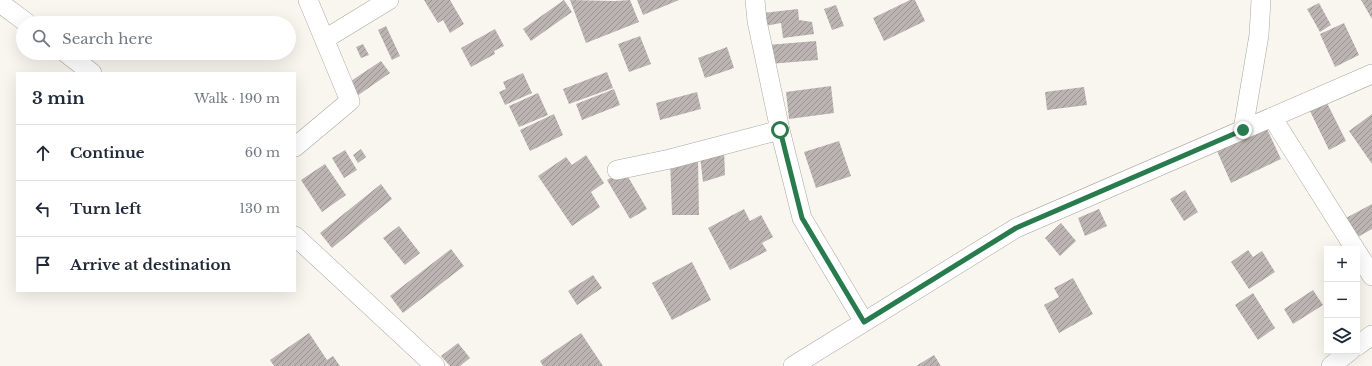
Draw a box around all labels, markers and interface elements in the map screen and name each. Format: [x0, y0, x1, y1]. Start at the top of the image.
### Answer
search box [16, 16, 296, 60]
icon: search [30, 27, 52, 49]
text: Search here [62, 29, 153, 48]
text: 3 min [32, 88, 85, 109]
text: Walk · 190 m [194, 90, 280, 107]
route start [771, 121, 789, 139]
route end [1234, 121, 1252, 139]
icon: ahead [32, 142, 54, 164]
text: Continue [70, 143, 145, 162]
text: 60 m [245, 144, 280, 161]
icon: left [32, 198, 54, 220]
text: Turn left [70, 199, 141, 218]
text: 130 m [239, 200, 280, 217]
map controls [1324, 246, 1360, 354]
button: + [1324, 246, 1360, 282]
icon: arrive [32, 254, 54, 276]
text: Arrive at destination [70, 255, 231, 274]
button: − [1324, 282, 1360, 318]
button: layers [1324, 318, 1360, 354]

